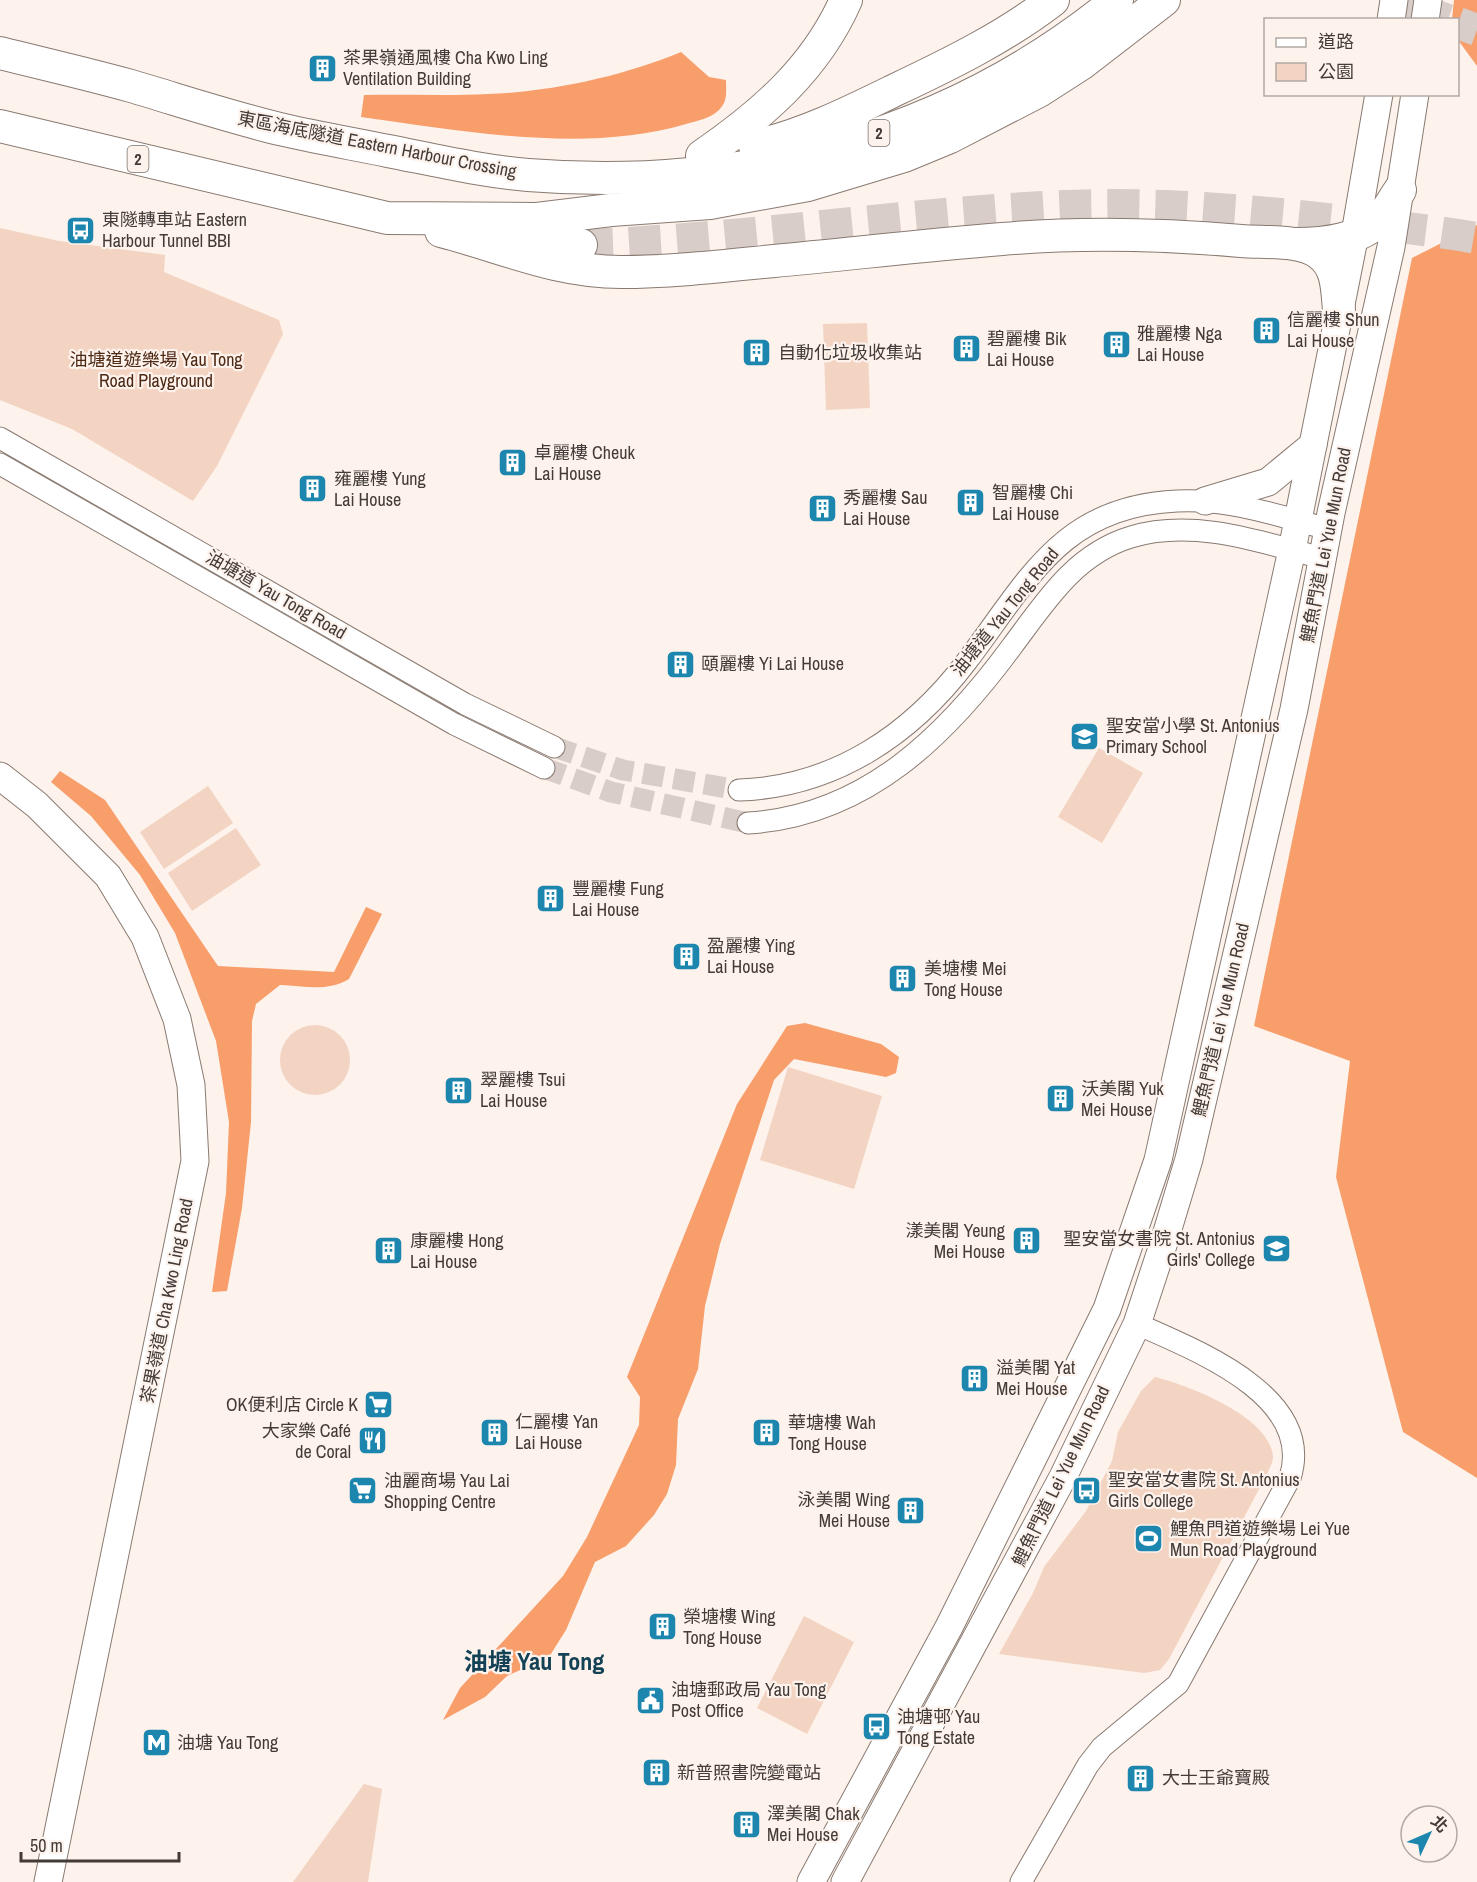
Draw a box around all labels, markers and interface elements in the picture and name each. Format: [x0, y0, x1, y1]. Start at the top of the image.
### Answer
legend [1264, 18, 1459, 96]
text: 道路 [1318, 29, 1354, 54]
place label: 茶果嶺通風樓 Cha Kwo Ling Ventilation Building [343, 45, 549, 91]
building icon: 茶果嶺通風樓 Cha Kwo Ling Ventilation Building [306, 52, 338, 84]
text: 公園 [1318, 59, 1354, 84]
street label: 東區海底隧道 Eastern Harbour Crossing [236, 105, 519, 184]
road number: 2 [868, 120, 890, 146]
road number: 2 [128, 146, 148, 172]
place label: 東隧轉車站 Eastern Harbour Tunnel BBI [102, 207, 247, 253]
bus stop icon: 東隧轉車站 Eastern Harbour Tunnel BBI [65, 214, 97, 246]
place label: 信麗樓 Shun Lai House [1287, 307, 1380, 353]
building icon: 信麗樓 Shun Lai House [1250, 314, 1282, 346]
place label: 雅麗樓 Nga Lai House [1137, 321, 1222, 367]
place label: 碧麗樓 Bik Lai House [987, 326, 1067, 372]
building icon: 雅麗樓 Nga Lai House [1100, 328, 1132, 360]
building icon: 碧麗樓 Bik Lai House [950, 333, 982, 365]
building icon: 自動化垃圾收集站 [741, 337, 773, 369]
place label: 自動化垃圾收集站 [778, 340, 922, 365]
park label: 油塘道遊樂場 Yau Tong Road Playground [69, 347, 243, 393]
place label: 卓麗樓 Cheuk Lai House [534, 440, 635, 486]
street label: 鯉魚門道 Lei Yue Mun Road [1294, 445, 1357, 645]
building icon: 卓麗樓 Cheuk Lai House [497, 447, 529, 479]
place label: 雍麗樓 Yung Lai House [334, 466, 427, 512]
building icon: 雍麗樓 Yung Lai House [297, 473, 329, 505]
place label: 智麗樓 Chi Lai House [992, 480, 1073, 526]
place label: 秀麗樓 Sau Lai House [843, 485, 927, 531]
building icon: 智麗樓 Chi Lai House [955, 487, 987, 519]
building icon: 秀麗樓 Sau Lai House [806, 492, 838, 524]
street label: 油塘道 Yau Tong Road [945, 542, 1064, 681]
street label: 油塘道 Yau Tong Road [201, 544, 351, 645]
building icon: 頤麗樓 Yi Lai House [664, 648, 696, 680]
place label: 頤麗樓 Yi Lai House [701, 651, 844, 676]
place label: 聖安當小學 St. Antonius Primary School [1106, 713, 1280, 759]
school or university icon: 聖安當小學 St. Antonius Primary School [1069, 720, 1101, 752]
place label: 豐麗樓 Fung Lai House [572, 876, 665, 922]
building icon: 豐麗樓 Fung Lai House [535, 883, 567, 915]
street label: 鯉魚門道 Lei Yue Mun Road [1186, 921, 1255, 1119]
place label: 盈麗樓 Ying Lai House [707, 933, 796, 979]
building icon: 盈麗樓 Ying Lai House [670, 940, 702, 972]
place label: 美塘樓 Mei Tong House [924, 956, 1007, 1002]
building icon: 美塘樓 Mei Tong House [887, 963, 919, 995]
place label: 翠麗樓 Tsui Lai House [480, 1067, 566, 1113]
building icon: 翠麗樓 Tsui Lai House [443, 1074, 475, 1106]
place label: 沃美閣 Yuk Mei House [1081, 1076, 1164, 1122]
building icon: 沃美閣 Yuk Mei House [1044, 1083, 1076, 1115]
street label: 茶果嶺道 Cha Kwo Ling Road [134, 1196, 199, 1405]
place label: 漾美閣 Yeung Mei House [905, 1218, 1006, 1264]
building icon: 漾美閣 Yeung Mei House [1010, 1225, 1042, 1257]
place label: 聖安當女書院 St. Antonius Girls' College [1063, 1226, 1255, 1272]
place label: 康麗樓 Hong Lai House [410, 1228, 504, 1274]
school or university icon: 聖安當女書院 St. Antonius Girls' College [1260, 1233, 1292, 1265]
building icon: 康麗樓 Hong Lai House [373, 1235, 405, 1267]
place label: 溢美閣 Yat Mei House [996, 1355, 1075, 1401]
building icon: 溢美閣 Yat Mei House [959, 1362, 991, 1394]
street label: 鯉魚門道 Lei Yue Mun Road [1006, 1381, 1115, 1570]
supermarket icon: OK便利店 Circle K [363, 1389, 395, 1421]
place label: OK便利店 Circle K [226, 1392, 358, 1417]
place label: 仁麗樓 Yan Lai House [515, 1409, 598, 1455]
place label: 華塘樓 Wah Tong House [788, 1410, 876, 1456]
building icon: 仁麗樓 Yan Lai House [478, 1416, 510, 1448]
building icon: 華塘樓 Wah Tong House [751, 1417, 783, 1449]
place label: 大家樂 Café de Coral [262, 1418, 351, 1464]
restaurant icon: 大家樂 Café de Coral [356, 1425, 388, 1457]
place label: 聖安當女書院 St. Antonius Girls College [1108, 1467, 1300, 1513]
place label: 油麗商場 Yau Lai Shopping Centre [384, 1468, 510, 1514]
bus stop icon: 聖安當女書院 St. Antonius Girls College [1071, 1474, 1103, 1506]
supermarket icon: 油麗商場 Yau Lai Shopping Centre [347, 1475, 379, 1507]
place label: 泳美閣 Wing Mei House [797, 1487, 891, 1533]
building icon: 泳美閣 Wing Mei House [895, 1494, 927, 1526]
place label: 鯉魚門道遊樂場 Lei Yue Mun Road Playground [1170, 1516, 1350, 1562]
sports icon: 鯉魚門道遊樂場 Lei Yue Mun Road Playground [1133, 1523, 1165, 1555]
place label: 榮塘樓 Wing Tong House [683, 1604, 776, 1650]
building icon: 榮塘樓 Wing Tong House [646, 1611, 678, 1643]
district label: 油塘 Yau Tong [464, 1645, 604, 1677]
place label: 油塘郵政局 Yau Tong Post Office [671, 1677, 827, 1723]
public building icon: 油塘郵政局 Yau Tong Post Office [634, 1684, 666, 1716]
place label: 油塘邨 Yau Tong Estate [897, 1704, 980, 1750]
bus stop icon: 油塘邨 Yau Tong Estate [860, 1711, 892, 1743]
metro station icon: 油塘 Yau Tong [140, 1727, 172, 1759]
place label: 油塘 Yau Tong [177, 1730, 279, 1755]
building icon: 新普照書院變電站 [640, 1757, 672, 1789]
place label: 新普照書院變電站 [677, 1760, 821, 1785]
building icon: 大士王爺寶殿 [1125, 1762, 1157, 1794]
place label: 大士王爺寶殿 [1162, 1765, 1270, 1790]
place label: 澤美閣 Chak Mei House [767, 1801, 860, 1847]
north arrow [1399, 1804, 1459, 1864]
building icon: 澤美閣 Chak Mei House [730, 1808, 762, 1840]
text: 北 [1426, 1810, 1453, 1837]
scale bar [21, 1825, 178, 1863]
text: 50 m [30, 1833, 63, 1858]

